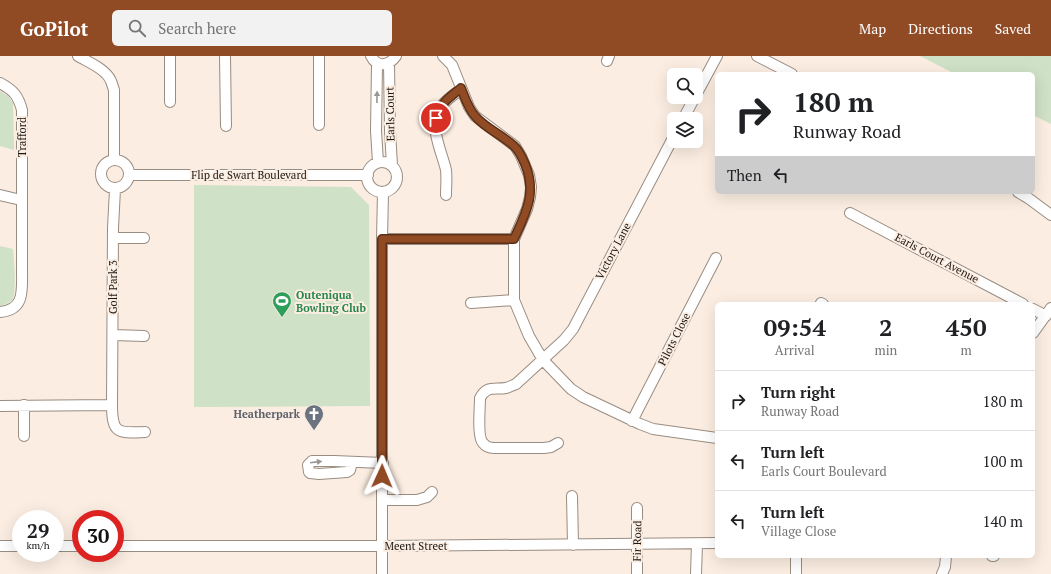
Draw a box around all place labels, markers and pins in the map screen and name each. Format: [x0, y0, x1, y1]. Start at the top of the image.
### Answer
pin [419, 101, 453, 135]
place label: Outeniqua Bowling Club [296, 288, 366, 315]
sports icon: Outeniqua Bowling Club [271, 290, 293, 318]
church icon: Heatherpark [303, 403, 325, 431]
place label: Heatherpark [233, 407, 301, 421]

